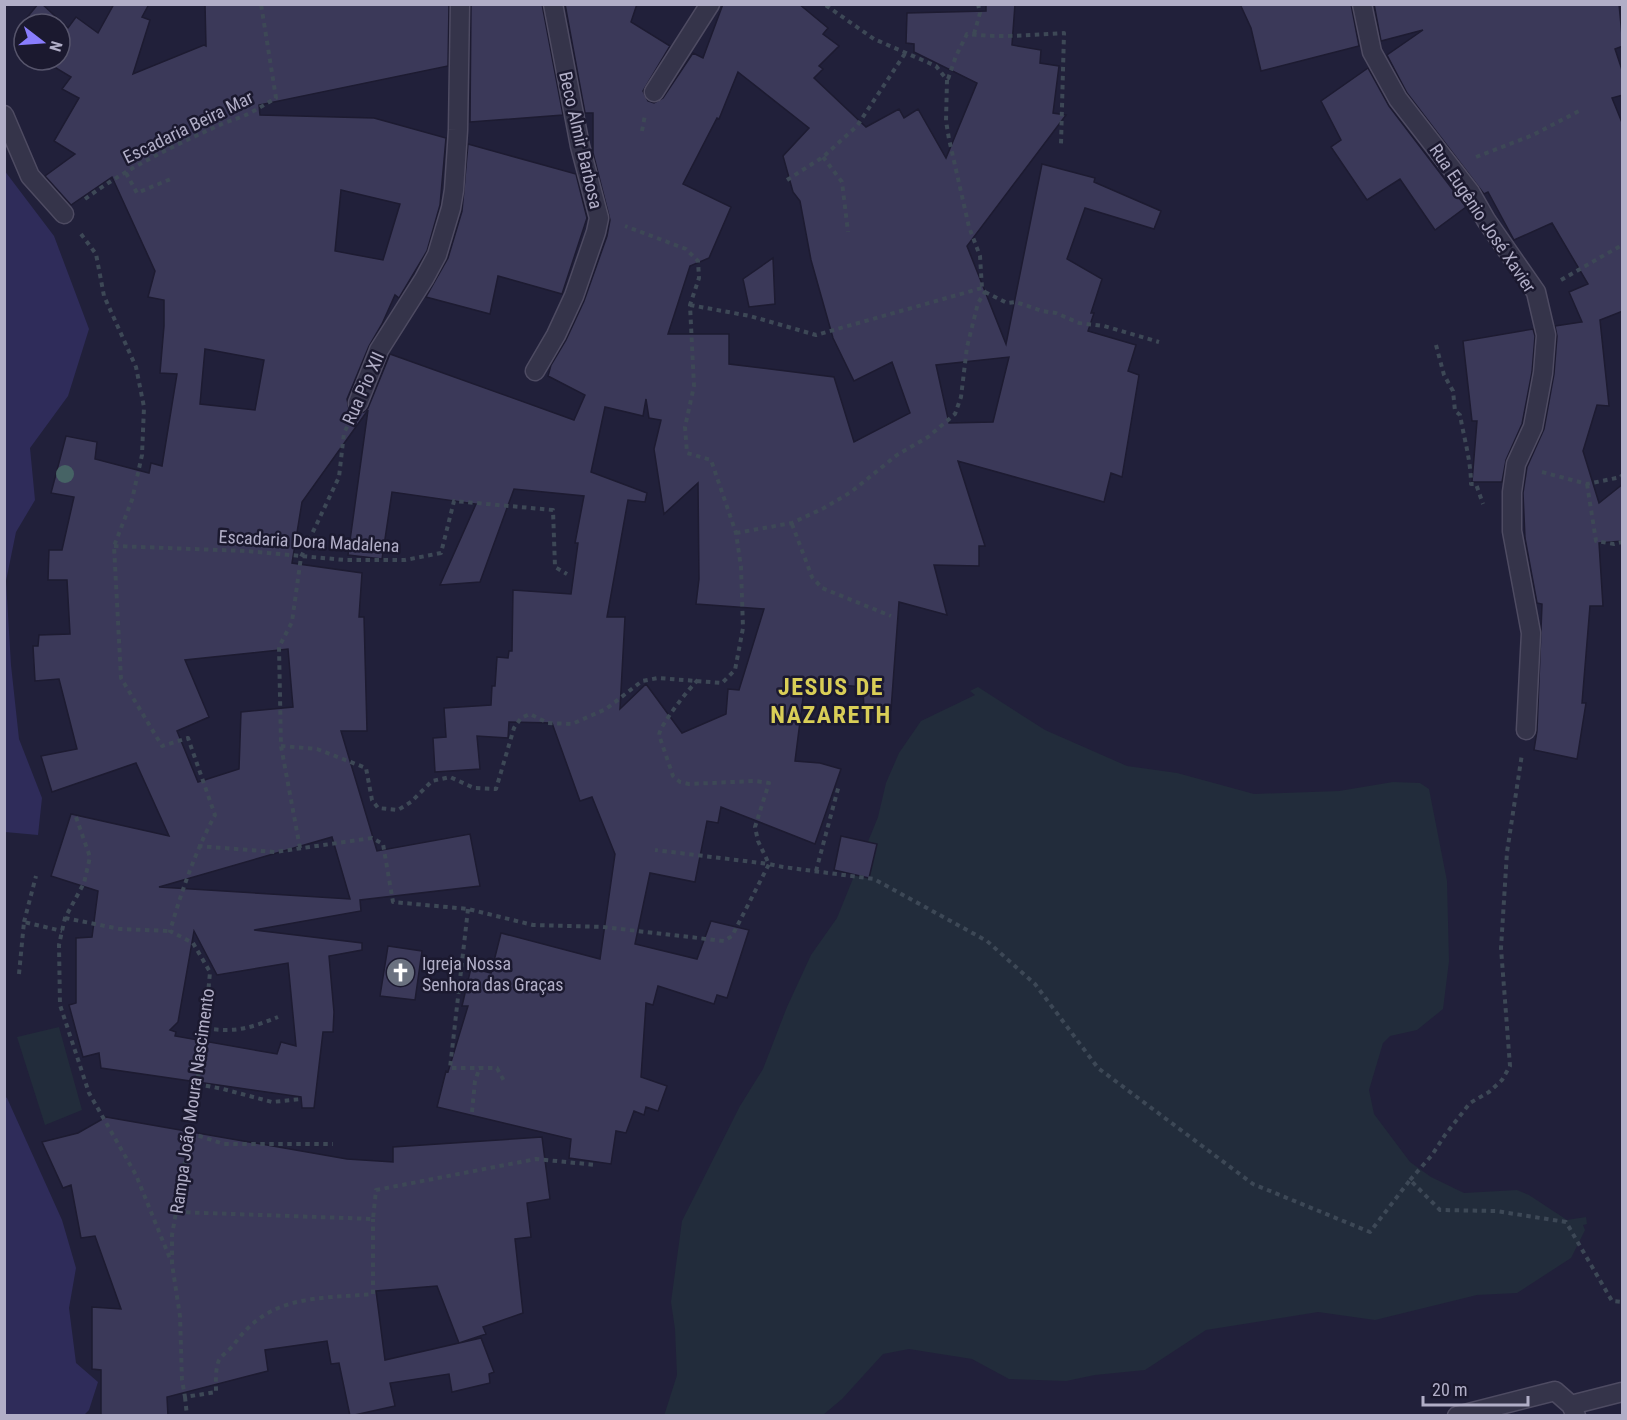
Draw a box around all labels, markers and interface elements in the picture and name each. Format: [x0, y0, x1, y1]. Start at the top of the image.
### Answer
north arrow [12, 12, 72, 72]
text: N [45, 39, 66, 54]
street label: Beco Almir Barbosa [555, 69, 607, 211]
street label: Escadaria Beira Mar [120, 86, 257, 168]
street label: Rua Eugênio José Xavier [1426, 140, 1541, 297]
street label: Rua Pio XII [338, 348, 388, 428]
street label: Escadaria Dora Madalena [218, 526, 400, 556]
district label: JESUS DE NAZARETH [770, 673, 892, 729]
place label: Igreja Nossa Senhora das Graças [422, 953, 564, 995]
church icon: Igreja Nossa Senhora das Graças [385, 957, 417, 989]
street label: Rampa João Moura Nascimento [166, 987, 218, 1215]
scale bar [1423, 1369, 1528, 1407]
text: 20 m [1432, 1379, 1467, 1400]

